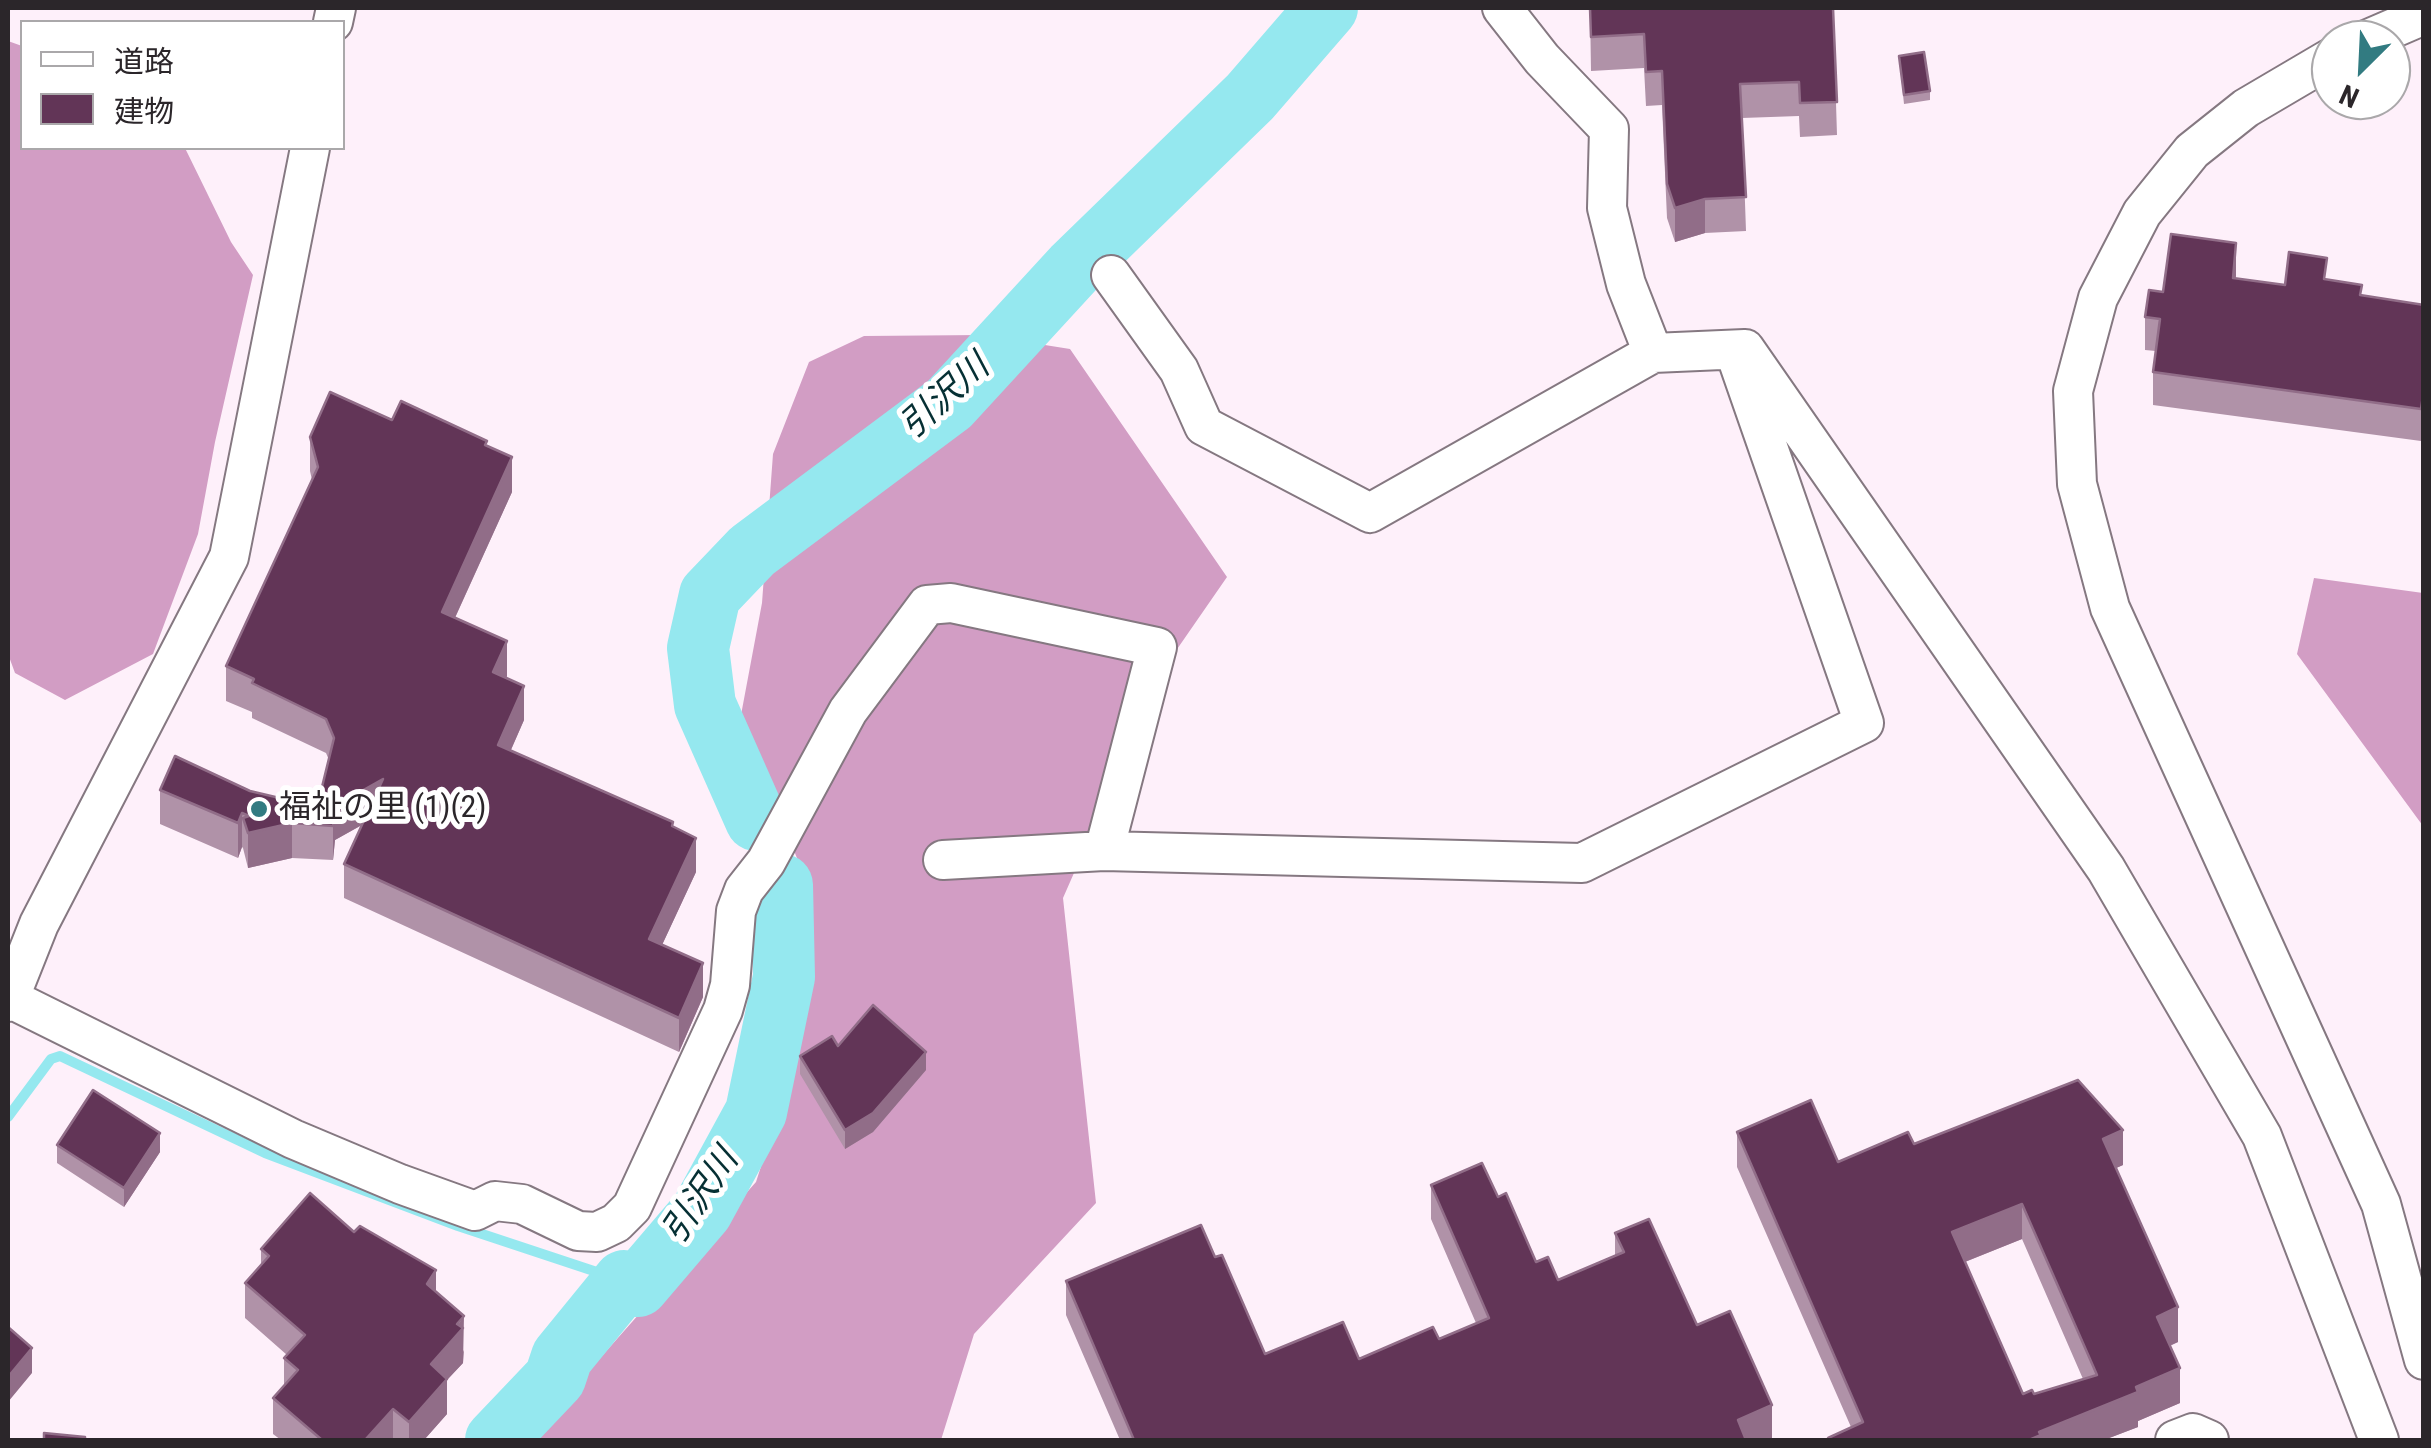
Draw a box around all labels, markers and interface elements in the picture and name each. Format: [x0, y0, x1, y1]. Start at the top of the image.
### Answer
legend [20, 20, 345, 150]
north arrow [2311, 20, 2411, 120]
text: 道路 [114, 44, 174, 79]
text: N [2335, 77, 2364, 115]
text: 建物 [114, 94, 174, 129]
water label: 引沢川 [893, 347, 999, 449]
place label: 福祉の里 (1)(2) [279, 790, 486, 828]
marker: 福祉の里 (1)(2) [248, 798, 270, 820]
water label: 引沢川 [655, 1142, 749, 1252]

